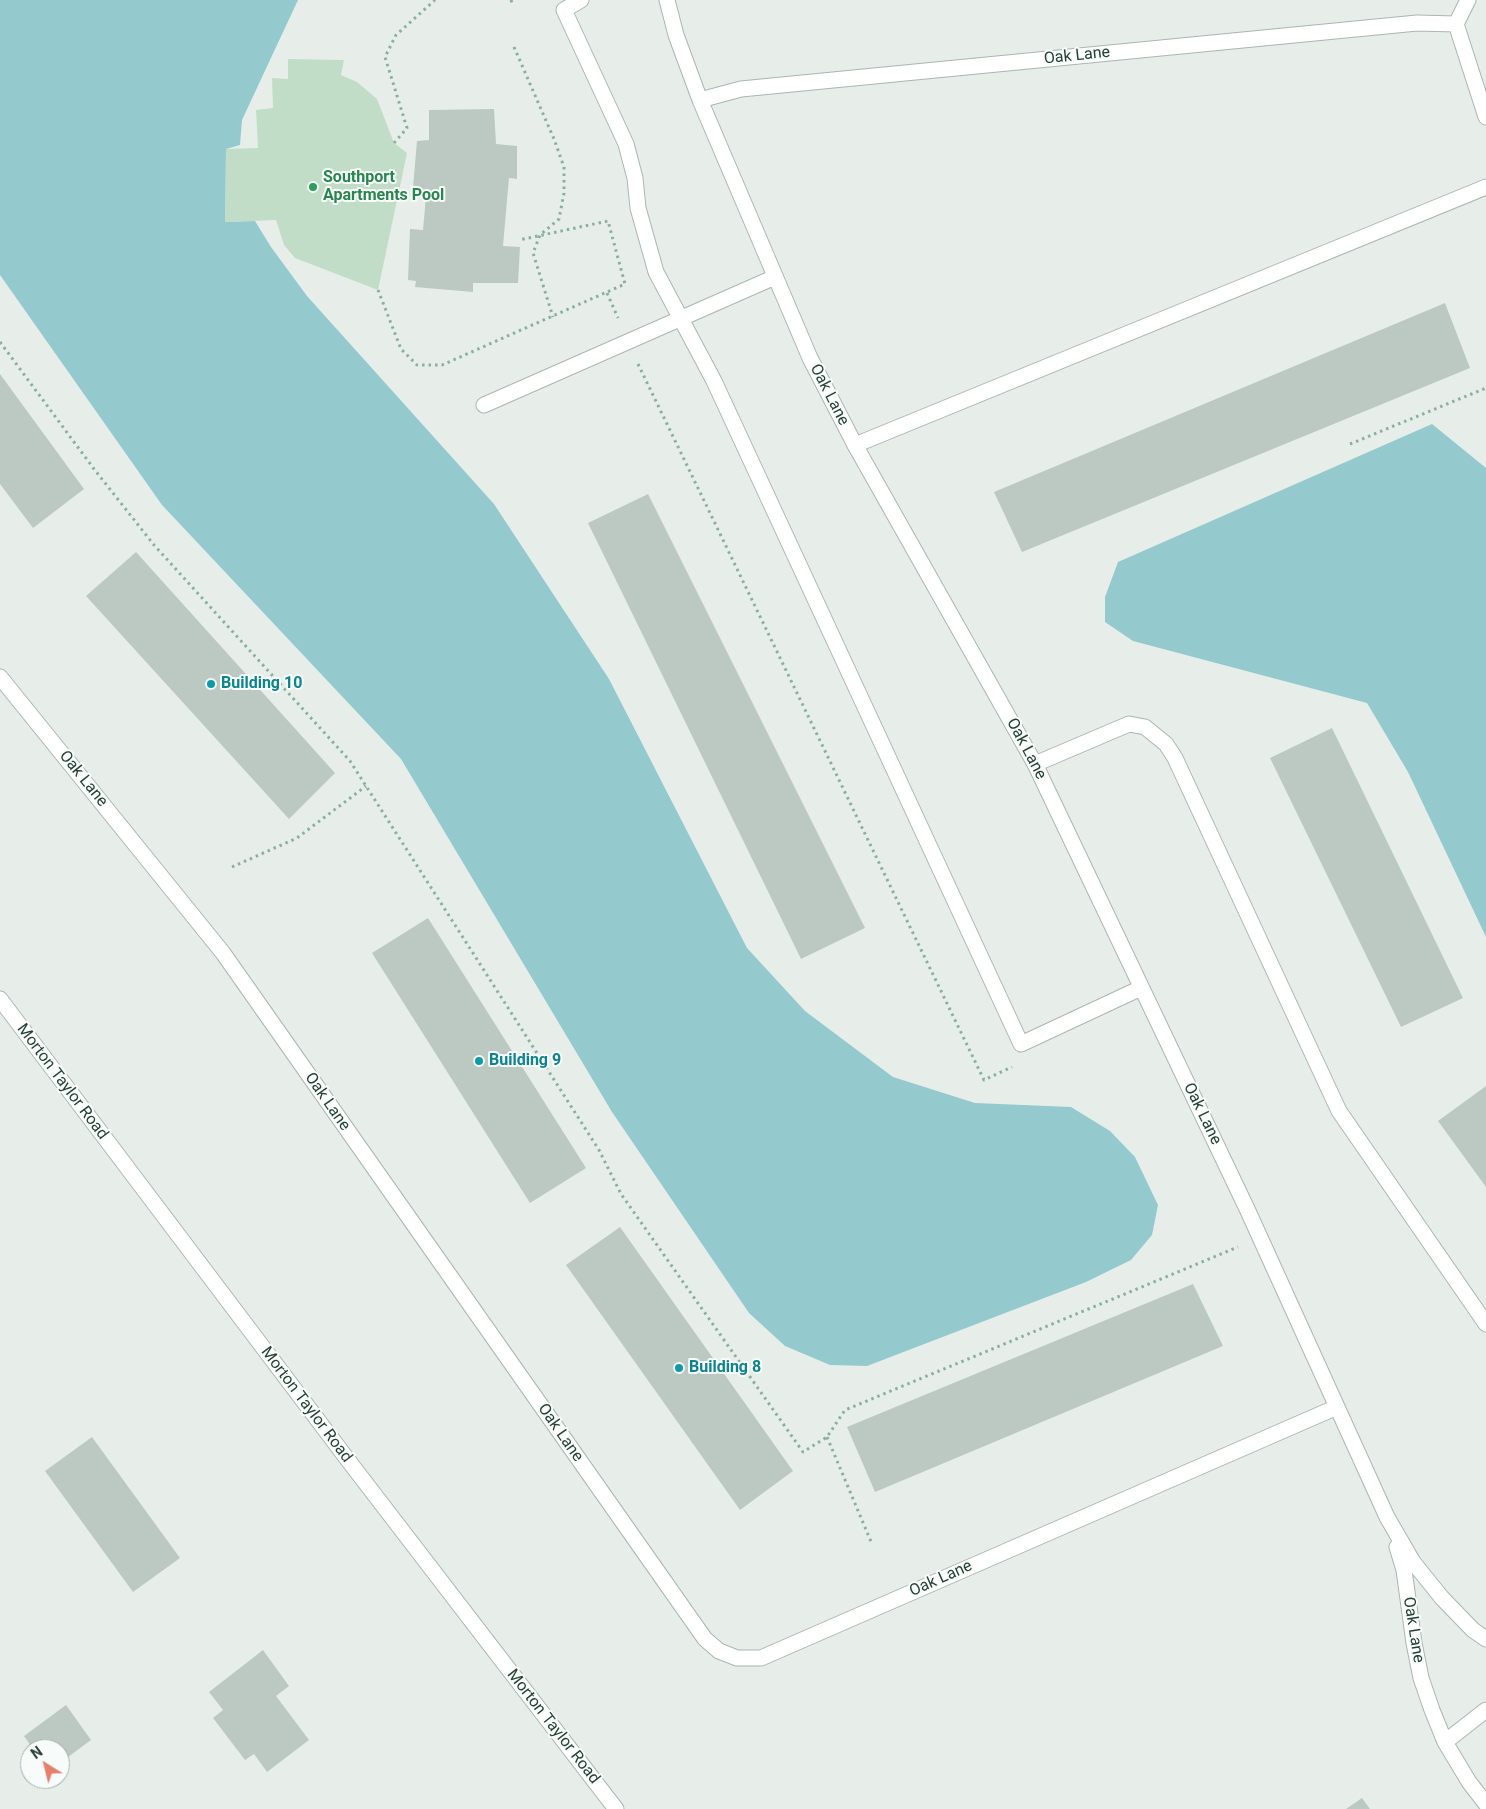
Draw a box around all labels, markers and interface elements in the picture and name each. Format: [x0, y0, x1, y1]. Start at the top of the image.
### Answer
street label: Oak Lane [1043, 43, 1111, 69]
place label: Southport Apartments Pool [323, 168, 444, 206]
marker: Southport Apartments Pool [307, 181, 319, 193]
street label: Oak Lane [805, 361, 853, 429]
place label: Building 10 [221, 674, 302, 694]
marker: Building 10 [205, 678, 217, 690]
street label: Oak Lane [1002, 715, 1050, 783]
street label: Oak Lane [55, 747, 111, 811]
street label: Morton Taylor Road [12, 1020, 112, 1144]
place label: Building 9 [489, 1051, 561, 1071]
marker: Building 9 [473, 1055, 485, 1067]
street label: Oak Lane [300, 1069, 354, 1135]
street label: Oak Lane [1179, 1080, 1225, 1148]
street label: Morton Taylor Road [256, 1343, 356, 1467]
place label: Building 8 [689, 1358, 761, 1378]
marker: Building 8 [673, 1362, 685, 1374]
street label: Oak Lane [533, 1400, 587, 1466]
street label: Oak Lane [907, 1557, 975, 1601]
street label: Oak Lane [1398, 1596, 1428, 1664]
street label: Morton Taylor Road [502, 1666, 604, 1788]
north arrow [20, 1739, 70, 1789]
text: N [28, 1743, 45, 1762]

